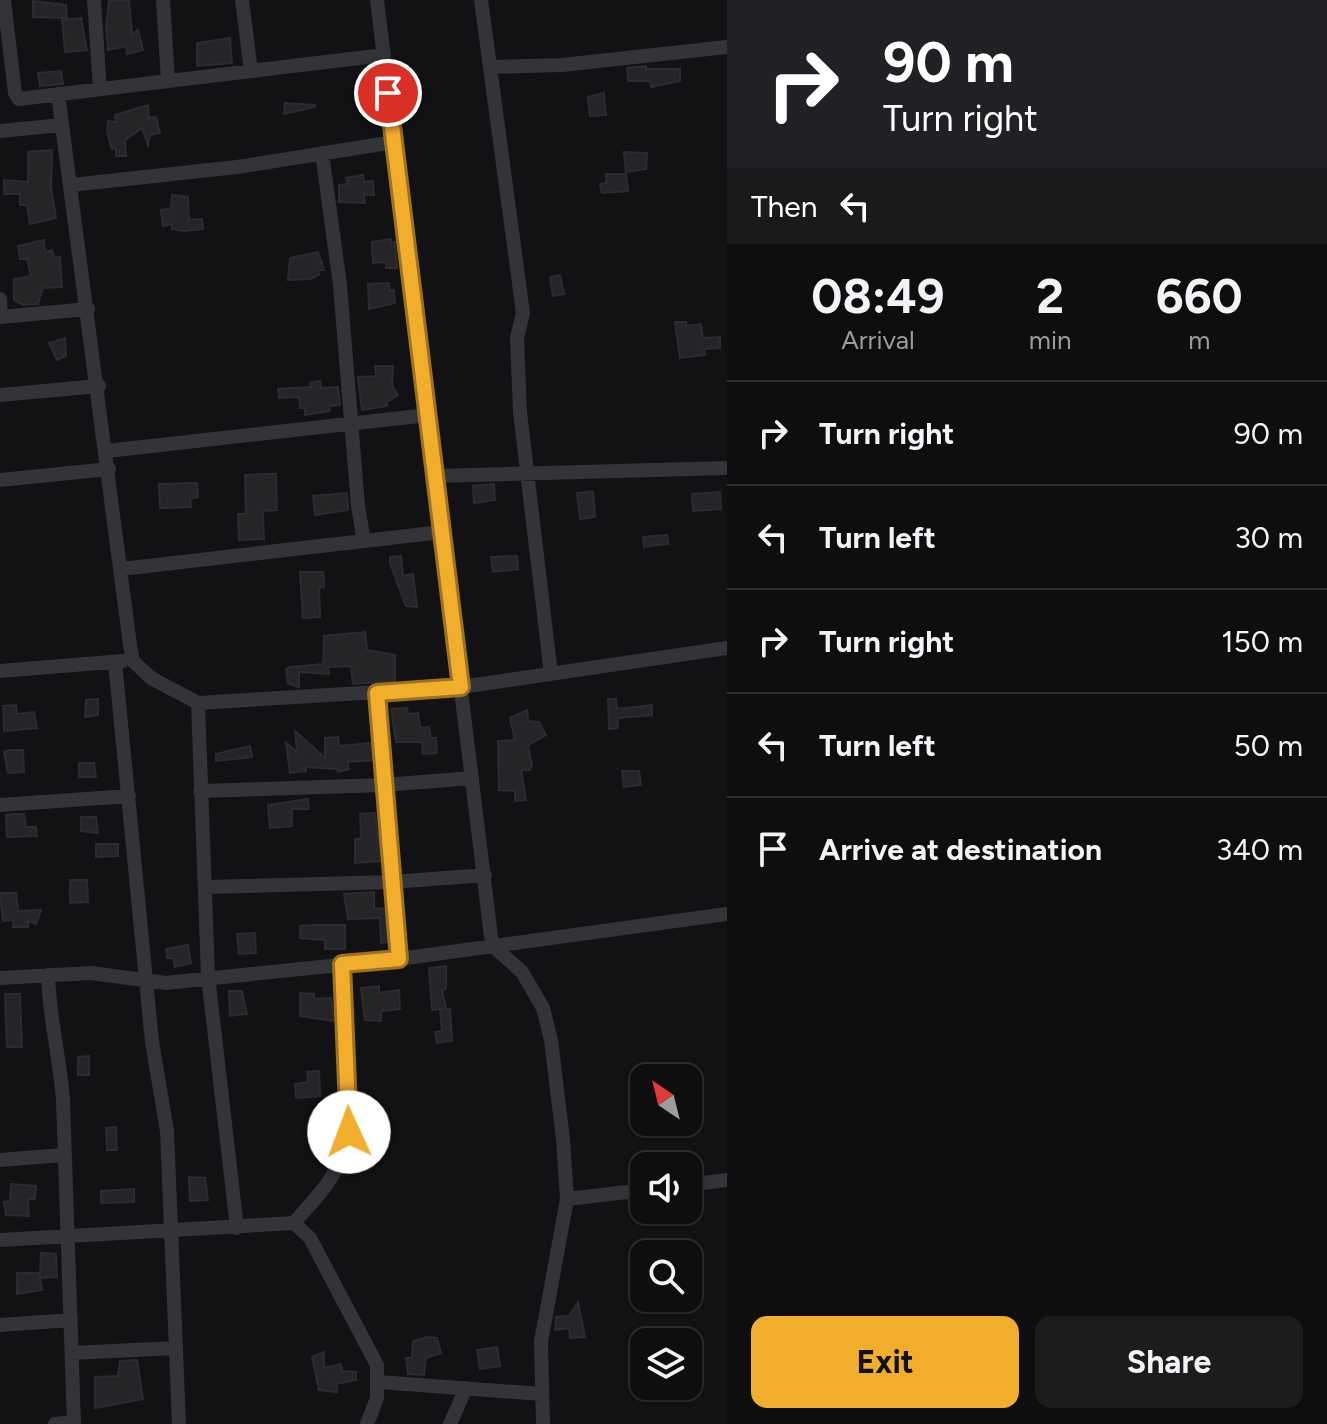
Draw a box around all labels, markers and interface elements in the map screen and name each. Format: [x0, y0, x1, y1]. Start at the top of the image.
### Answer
text: 90 m [883, 29, 1014, 96]
icon: right [751, 32, 855, 136]
pin [354, 59, 422, 127]
icon: arrive [366, 71, 410, 115]
text: Turn right [883, 97, 1038, 140]
icon: left [833, 184, 877, 228]
text: Then [751, 188, 817, 225]
text: 08:49 [811, 267, 945, 325]
text: 2 [1036, 267, 1064, 325]
text: 660 [1156, 267, 1243, 325]
text: Arrival [841, 324, 915, 356]
text: min [1029, 324, 1072, 356]
text: m [1188, 324, 1210, 356]
icon: right [751, 411, 795, 455]
text: Turn right [819, 415, 954, 452]
text: 90 m [1234, 415, 1303, 452]
icon: left [751, 515, 795, 559]
text: Turn left [819, 519, 936, 556]
text: 30 m [1235, 519, 1303, 556]
icon: right [751, 619, 795, 663]
text: Turn right [819, 623, 954, 660]
text: 150 m [1221, 623, 1303, 660]
icon: left [751, 723, 795, 767]
text: Turn left [819, 727, 936, 764]
text: 50 m [1234, 727, 1303, 764]
icon: arrive [751, 827, 795, 871]
text: Arrive at destination [819, 831, 1102, 868]
text: 340 m [1216, 831, 1303, 868]
north arrow [630, 1064, 702, 1136]
map controls [630, 1064, 702, 1400]
position arrow [307, 1090, 391, 1174]
button: sound [630, 1152, 702, 1224]
button: search [630, 1240, 702, 1312]
button: Exit [751, 1316, 1019, 1408]
button: Share [1035, 1316, 1303, 1408]
button: layers [630, 1328, 702, 1400]

